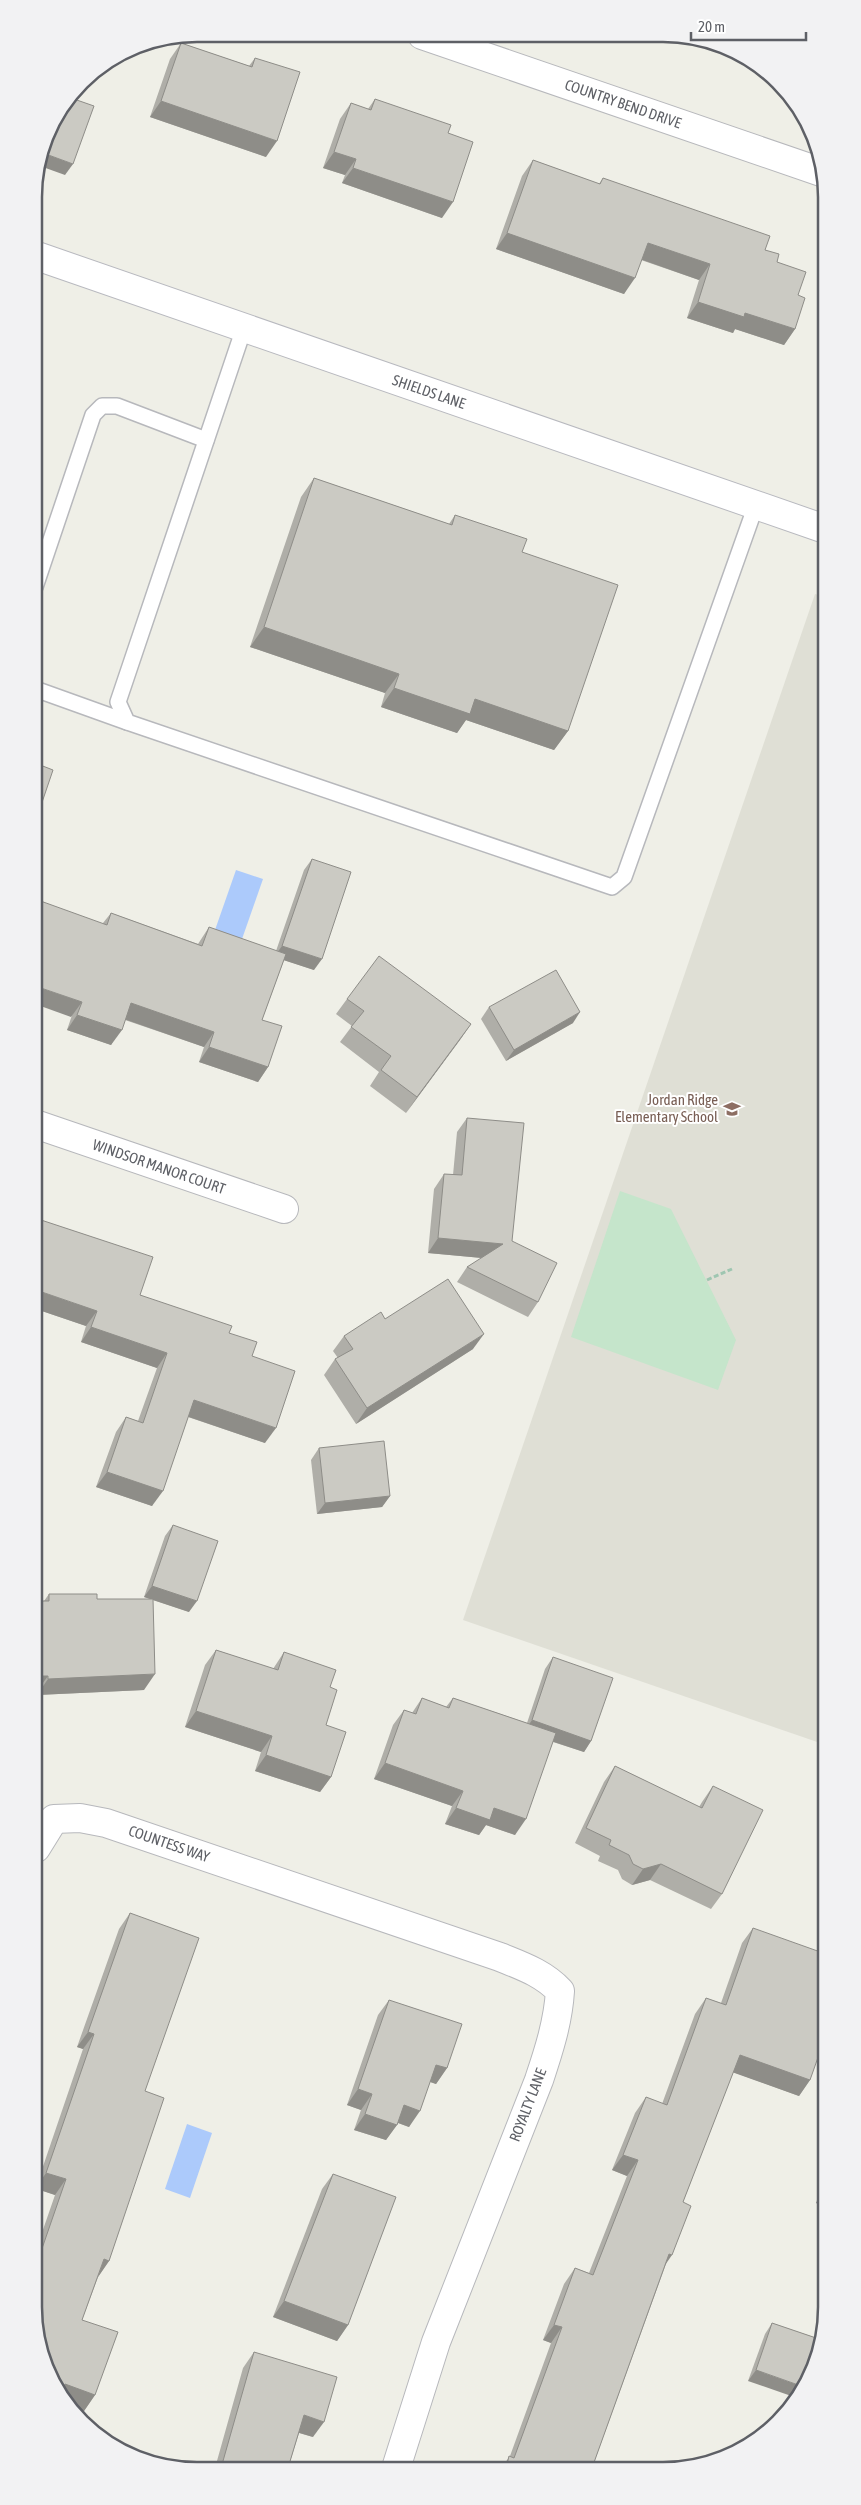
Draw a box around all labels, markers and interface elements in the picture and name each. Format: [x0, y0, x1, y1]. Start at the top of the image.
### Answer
scale bar [691, 10, 806, 42]
text: 20 m [698, 18, 725, 35]
street label: COUNTRY BEND DRIVE [563, 76, 684, 132]
street label: SHIELDS LANE [390, 371, 469, 412]
place label: Jordan Ridge Elementary School [615, 1091, 718, 1125]
school or university icon: Jordan Ridge Elementary School [722, 1099, 742, 1119]
street label: WINDSOR MANOR COURT [91, 1136, 228, 1197]
street label: COUNTESS WAY [126, 1822, 212, 1865]
street label: ROYALTY LANE [506, 2065, 550, 2144]

